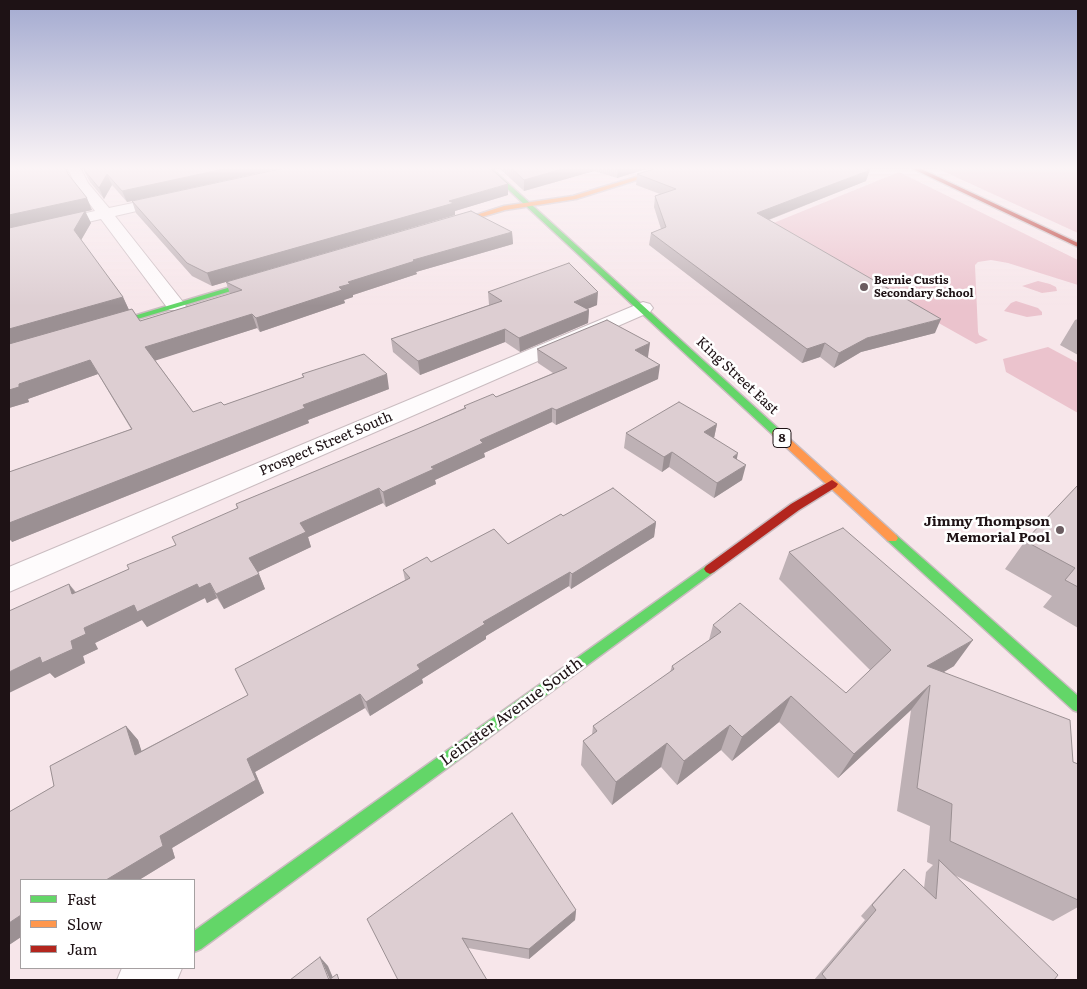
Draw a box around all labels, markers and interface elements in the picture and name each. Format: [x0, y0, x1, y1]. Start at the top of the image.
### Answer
place label: Bernie Custis Secondary School [874, 274, 973, 300]
marker: Bernie Custis Secondary School [858, 281, 870, 293]
street label: King Street East [692, 334, 782, 418]
street label: Prospect Street South [257, 408, 395, 480]
road number: 8 [773, 428, 791, 448]
place label: Jimmy Thompson Memorial Pool [924, 514, 1050, 546]
marker: Jimmy Thompson Memorial Pool [1054, 524, 1066, 536]
street label: Leinster Avenue South [437, 654, 587, 770]
legend [20, 879, 195, 969]
text: Fast [67, 887, 96, 910]
text: Slow [67, 912, 102, 935]
text: Jam [67, 937, 97, 960]

